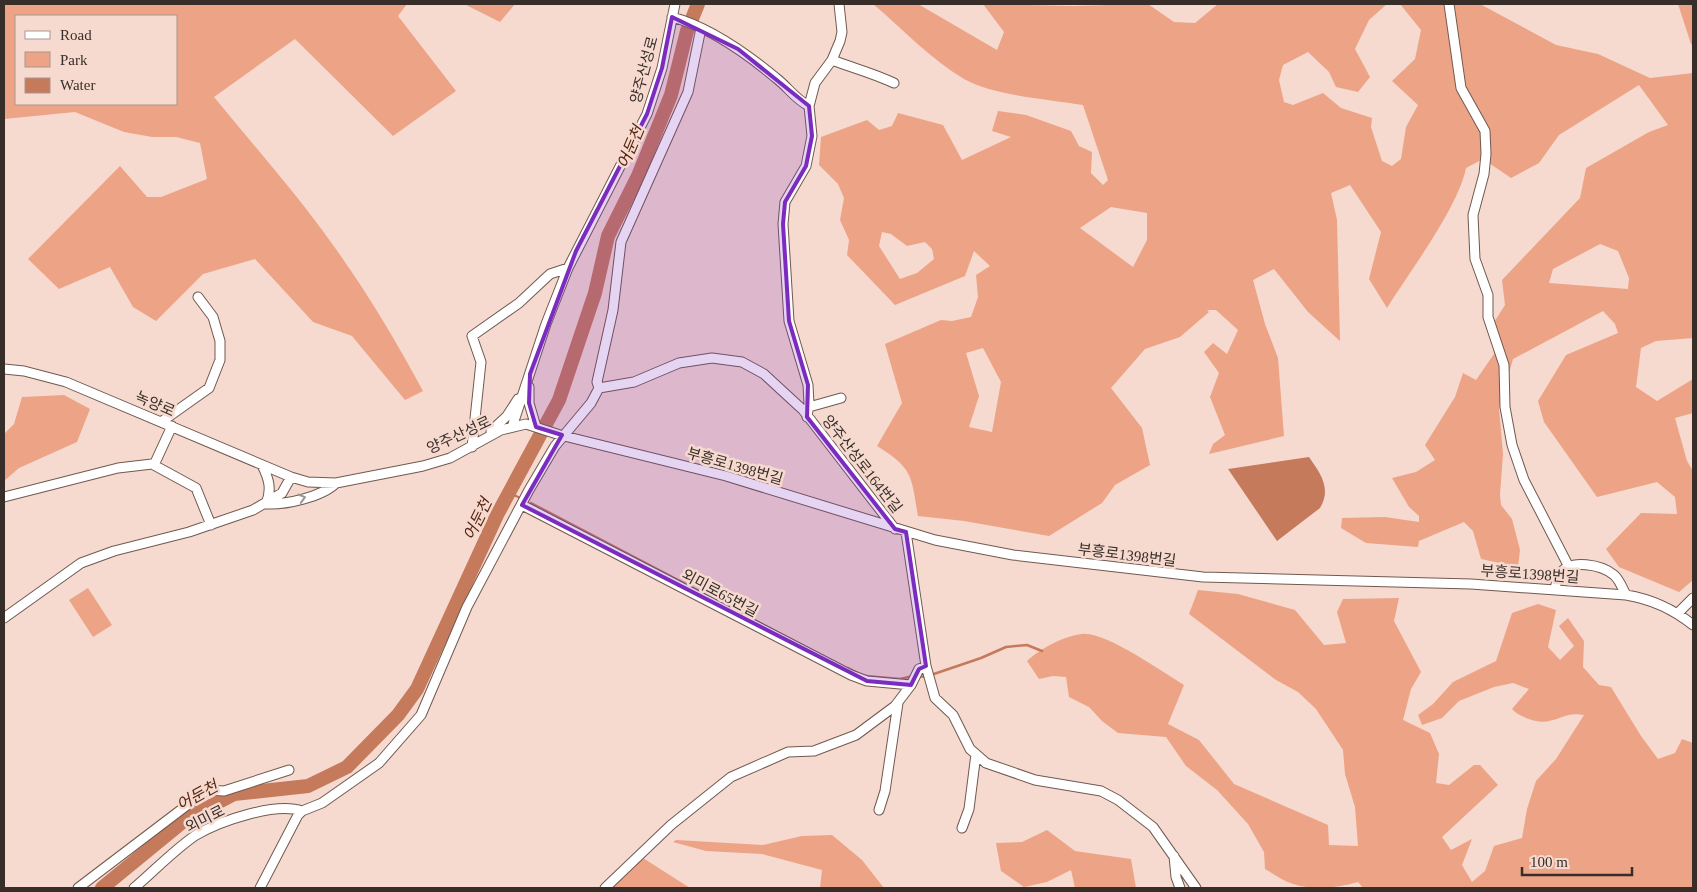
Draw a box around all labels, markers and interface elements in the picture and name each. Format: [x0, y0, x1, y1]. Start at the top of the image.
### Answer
legend [15, 15, 178, 105]
text: Road [60, 27, 92, 43]
street label: 양주산성로 [627, 35, 661, 105]
text: Park [60, 52, 88, 68]
text: Water [60, 77, 95, 93]
water label: 어둔천 [614, 121, 648, 171]
street label: 녹양로 [133, 389, 177, 419]
street label: 양주산성로164번길 [819, 412, 905, 516]
street label: 양주산성로 [424, 413, 494, 457]
street label: 부흥로1398번길 [685, 445, 785, 487]
one-way arrow [298, 493, 307, 504]
water label: 어둔천 [460, 494, 496, 543]
street label: 부흥로1398번길 [1077, 541, 1177, 569]
street label: 부흥로1398번길 [1480, 563, 1580, 585]
street label: 외미로65번길 [679, 566, 761, 620]
water label: 어둔천 [174, 776, 223, 814]
street label: 외미로 [183, 802, 227, 836]
scale bar [1522, 844, 1632, 876]
text: 100 m [1530, 854, 1568, 870]

